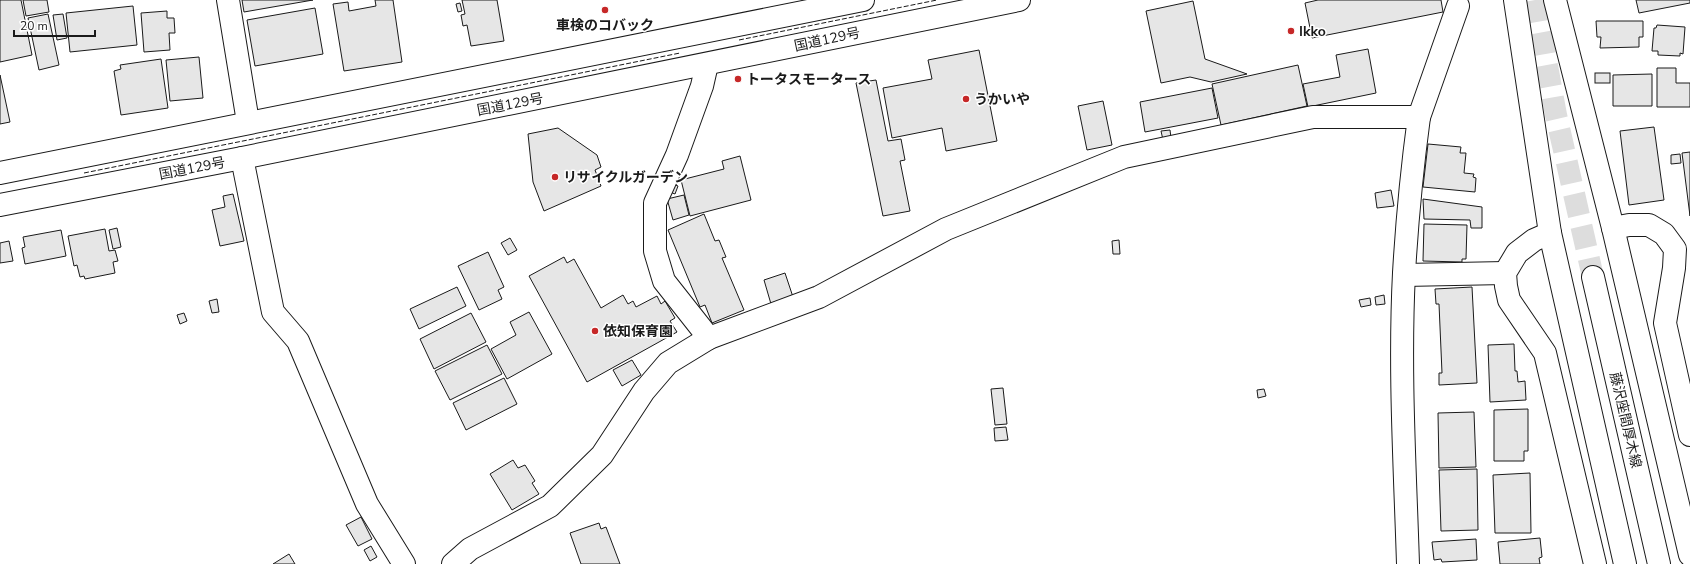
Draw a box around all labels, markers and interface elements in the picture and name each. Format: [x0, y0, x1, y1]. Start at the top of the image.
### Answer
marker: 車検のコバック [600, 5, 610, 15]
scale bar [14, 12, 95, 38]
place label: 車検のコバック [556, 16, 654, 35]
text: 20 m [20, 18, 48, 34]
place label: Ikko [1299, 22, 1326, 41]
street label: 国道129号 [792, 23, 862, 56]
marker: Ikko [1286, 26, 1296, 36]
place label: トータスモータース [746, 70, 871, 89]
marker: トータスモータース [733, 74, 743, 84]
street label: 国道129号 [475, 89, 545, 120]
place label: うかいや [974, 90, 1030, 109]
marker: うかいや [961, 94, 971, 104]
street label: 国道129号 [157, 153, 227, 184]
place label: リサイクルガーデン [563, 168, 688, 187]
marker: リサイクルガーデン [550, 172, 560, 182]
place label: 依知保育園 [603, 322, 673, 341]
marker: 依知保育園 [590, 326, 600, 336]
street label: 藤沢座間厚木線 [1605, 370, 1646, 470]

